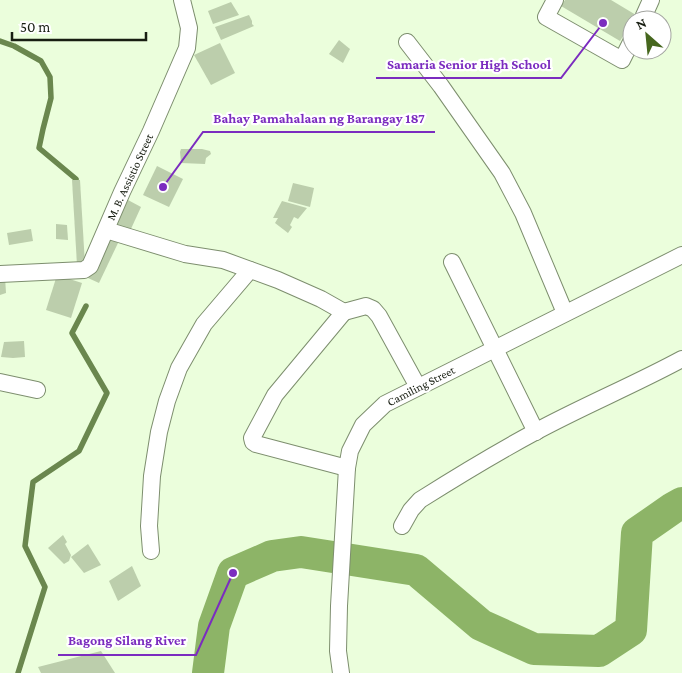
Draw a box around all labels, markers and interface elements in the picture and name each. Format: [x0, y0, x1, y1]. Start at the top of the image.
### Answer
scale bar [12, 10, 146, 42]
north arrow [622, 10, 672, 60]
text: N [633, 14, 649, 33]
text: 50 m [20, 19, 50, 35]
callout: Samaria Senior High School [376, 49, 561, 78]
text: Samaria Senior High School [387, 56, 551, 72]
callout: Bahay Pamahalaan ng Barangay 187 [203, 103, 435, 132]
text: Bahay Pamahalaan ng Barangay 187 [213, 110, 425, 126]
street label: M. B. Assistio Street [104, 131, 157, 223]
street label: Camiling Street [385, 362, 458, 409]
callout: Bagong Silang River [58, 626, 196, 655]
text: Bagong Silang River [68, 632, 186, 648]

